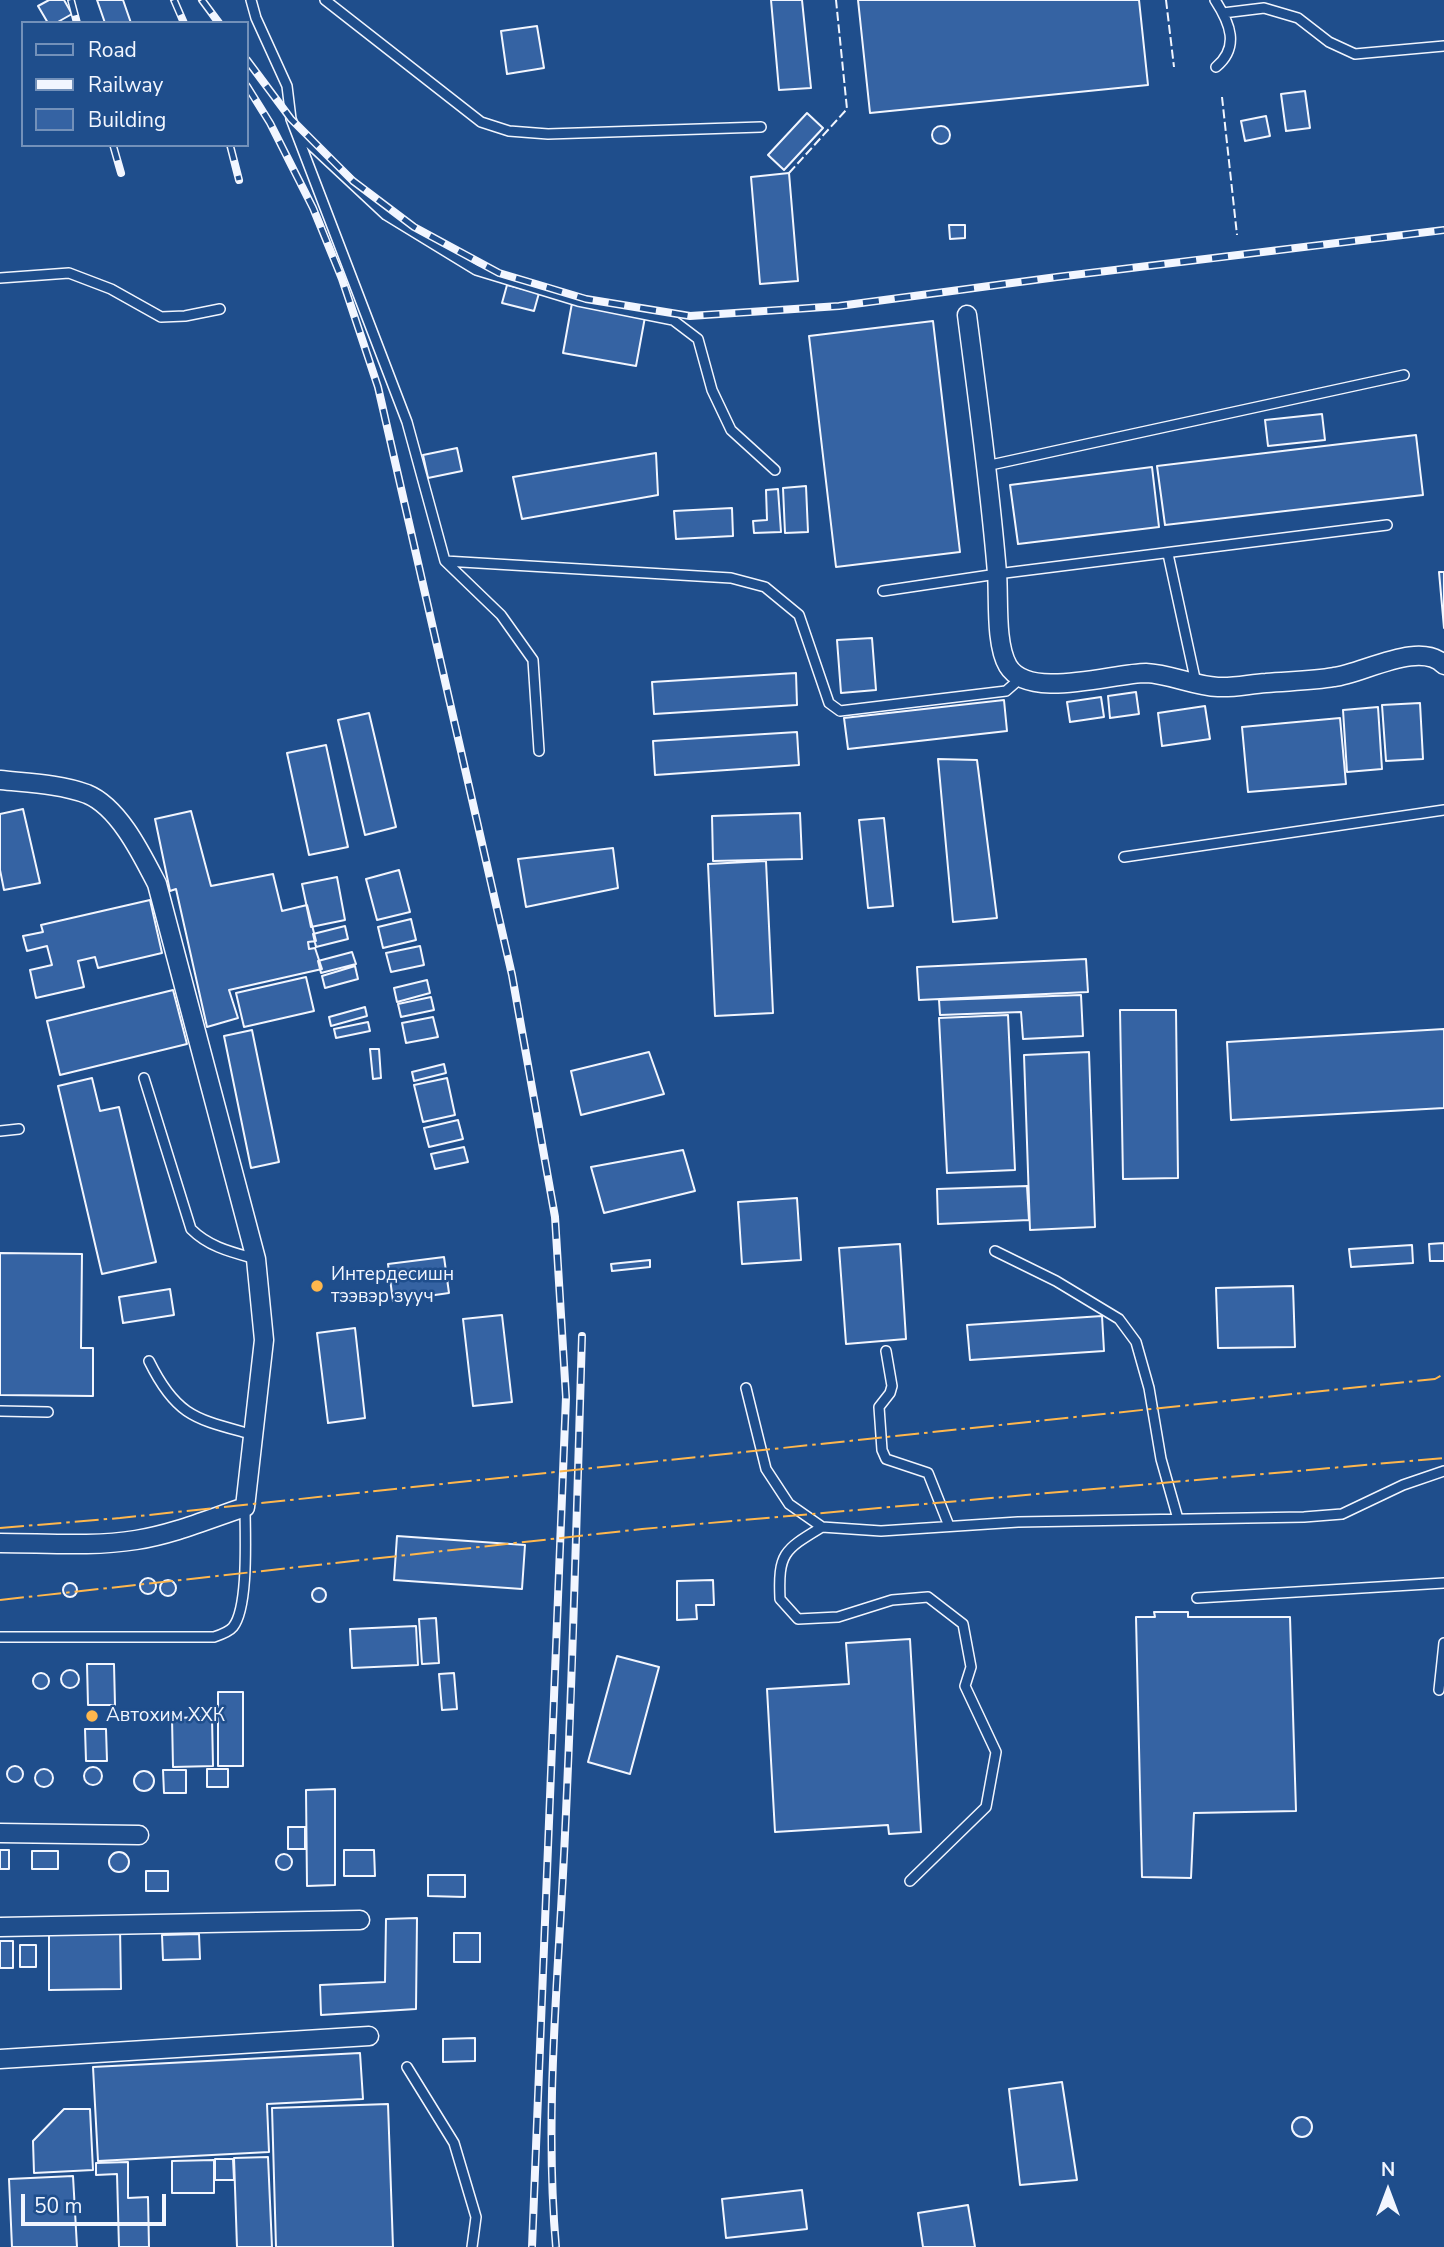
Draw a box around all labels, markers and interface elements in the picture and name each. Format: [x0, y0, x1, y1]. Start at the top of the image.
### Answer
legend [21, 21, 248, 147]
text: Road [88, 36, 137, 64]
text: Railway [88, 71, 163, 99]
text: Building [88, 106, 166, 134]
place label: Интердесишн тээвэр зууч [331, 1264, 454, 1308]
marker: Интердесишн тээвэр зууч [309, 1278, 325, 1294]
place label: Автохим ХХК [106, 1705, 225, 1727]
marker: Автохим ХХК [84, 1708, 100, 1724]
north arrow [1353, 2156, 1423, 2226]
text: N [1381, 2157, 1395, 2183]
scale bar [24, 2180, 170, 2224]
text: 50 m [34, 2192, 83, 2220]

